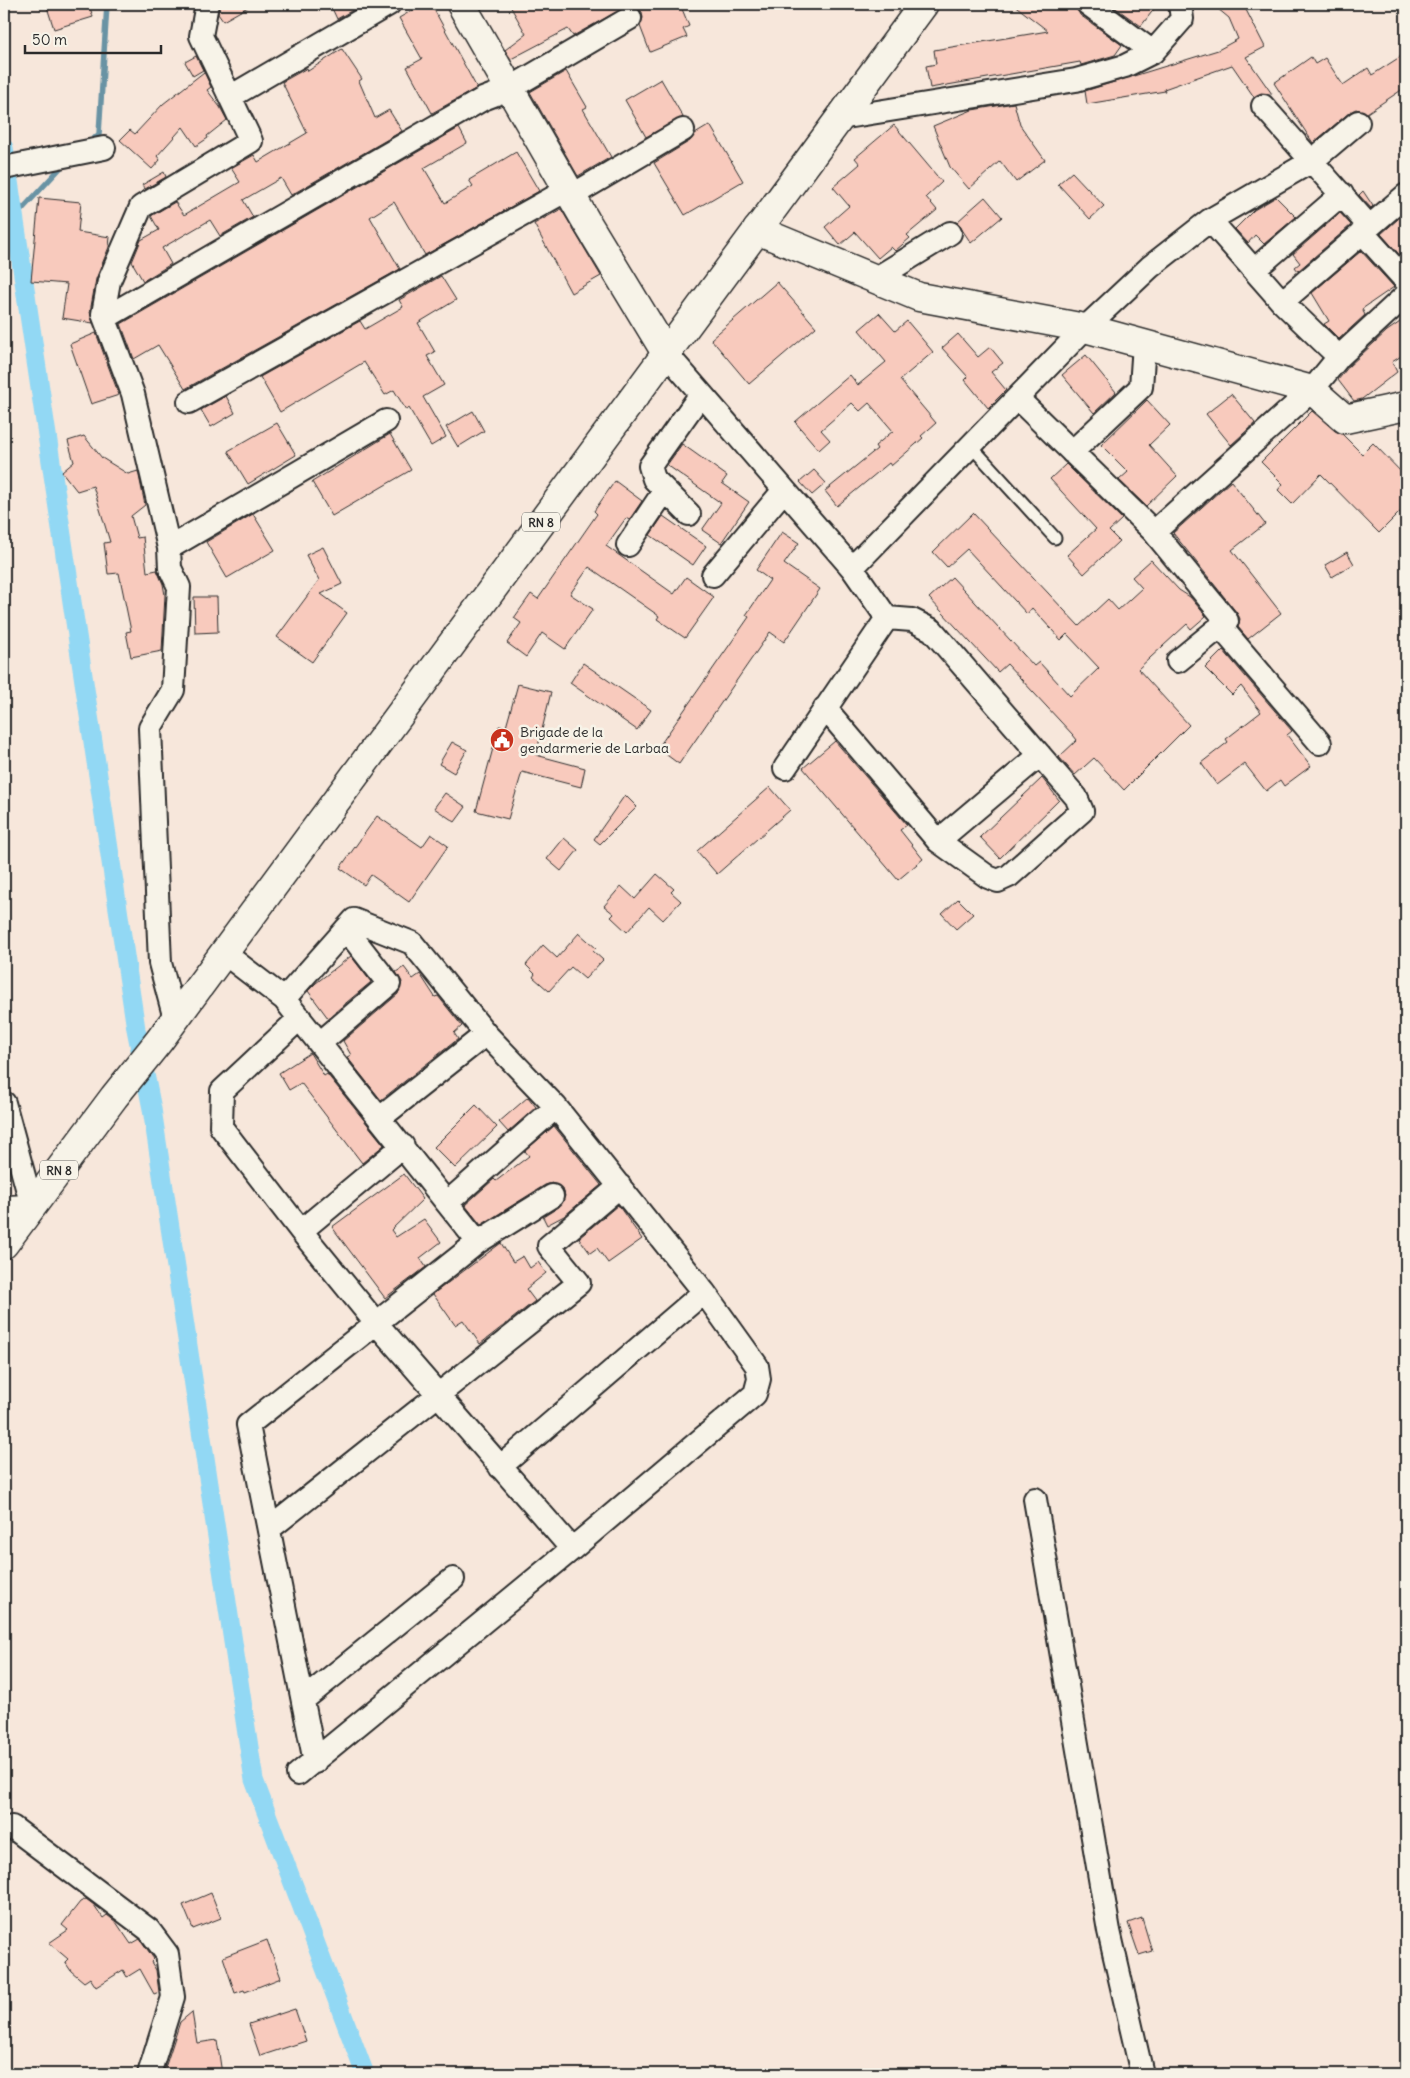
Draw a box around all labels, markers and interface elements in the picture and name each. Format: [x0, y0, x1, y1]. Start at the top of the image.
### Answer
scale bar [25, 22, 161, 54]
text: 50 m [32, 30, 67, 49]
road number: RN 8 [522, 512, 560, 532]
place label: Brigade de la gendarmerie de Larbaa [520, 723, 669, 757]
public building icon: Brigade de la gendarmerie de Larbaa [489, 727, 515, 753]
road number: RN 8 [40, 1160, 78, 1180]

